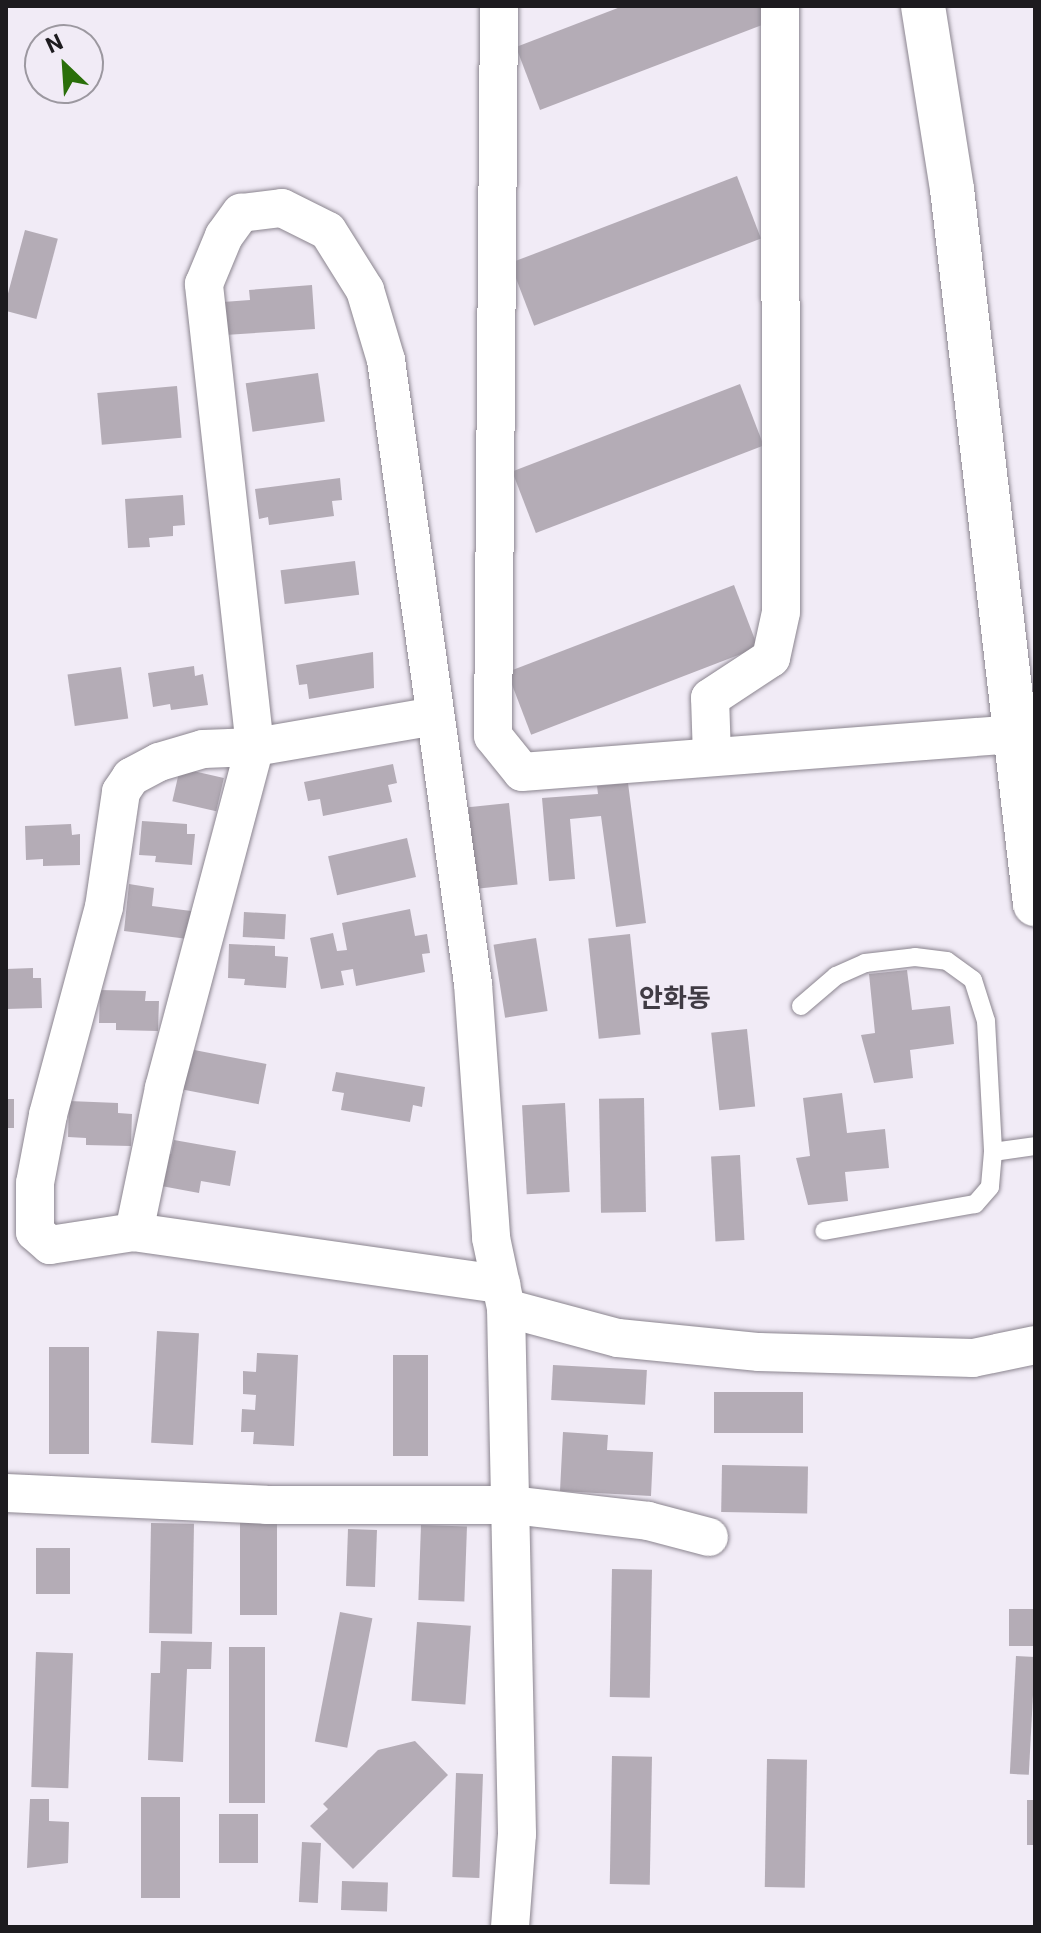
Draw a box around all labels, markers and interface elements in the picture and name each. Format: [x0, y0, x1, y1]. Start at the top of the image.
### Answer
north arrow [24, 24, 104, 104]
text: N [42, 29, 67, 58]
district label: 안화동 [639, 983, 711, 1015]

